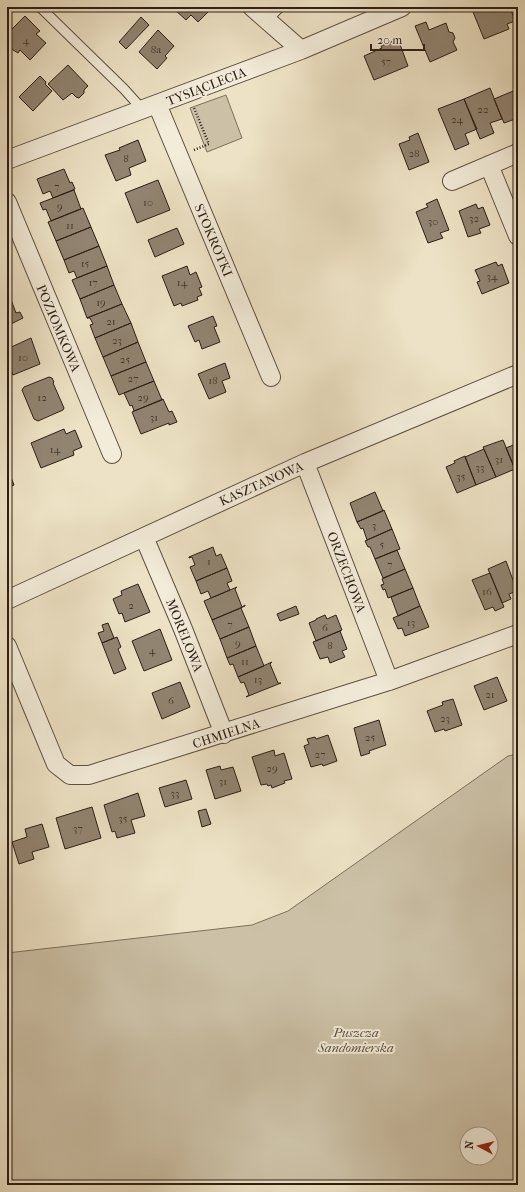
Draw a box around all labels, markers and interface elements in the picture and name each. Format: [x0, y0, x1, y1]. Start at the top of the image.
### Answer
scale bar [371, 26, 424, 52]
text: 20 m [377, 33, 402, 47]
house number: 4 [23, 34, 30, 47]
house number: 8a [151, 43, 162, 56]
house number: 57 [381, 55, 391, 68]
street label: TYSIĄCLECIA [164, 64, 249, 109]
house number: 22 [477, 103, 489, 116]
house number: 24 [451, 113, 464, 126]
house number: 28 [408, 147, 420, 160]
house number: 8 [123, 152, 129, 165]
house number: 7 [54, 180, 60, 193]
house number: 10 [143, 196, 153, 209]
house number: 9 [57, 200, 63, 213]
street label: STOKROTKI [191, 202, 236, 279]
house number: 32 [469, 212, 479, 225]
house number: 30 [428, 215, 438, 228]
house number: 11 [66, 219, 74, 232]
house number: 15 [81, 257, 90, 270]
house number: 34 [486, 270, 498, 283]
house number: 17 [88, 276, 98, 289]
house number: 14 [177, 276, 188, 289]
street label: POZIOMKOWA [33, 282, 84, 375]
house number: 19 [96, 296, 106, 309]
house number: 21 [106, 315, 116, 328]
house number: 23 [112, 334, 122, 347]
house number: 10 [18, 351, 28, 364]
house number: 25 [120, 353, 130, 366]
house number: 27 [128, 372, 138, 385]
house number: 18 [208, 374, 218, 387]
house number: 12 [37, 391, 47, 404]
house number: 29 [137, 391, 149, 404]
house number: 31 [150, 411, 158, 424]
house number: 14 [50, 443, 61, 456]
house number: 31 [495, 453, 503, 466]
street label: KASZTANOWA [217, 458, 306, 509]
house number: 33 [475, 461, 485, 474]
house number: 35 [456, 470, 466, 483]
house number: 3 [372, 519, 376, 532]
street label: ORZECHOWA [324, 530, 369, 615]
house number: 5 [380, 538, 385, 551]
house number: 1 [207, 555, 211, 568]
house number: 7 [387, 558, 393, 571]
house number: 16 [482, 585, 492, 598]
street label: MORELOWA [163, 596, 206, 674]
house number: 2 [128, 599, 134, 612]
house number: 13 [407, 616, 415, 629]
house number: 7 [227, 618, 233, 631]
house number: 6 [322, 621, 328, 634]
house number: 9 [235, 637, 241, 650]
house number: 8 [327, 639, 333, 652]
house number: 4 [149, 644, 156, 657]
house number: 11 [241, 655, 249, 668]
house number: 13 [254, 673, 262, 686]
house number: 21 [485, 688, 495, 701]
house number: 6 [168, 694, 174, 707]
house number: 23 [440, 712, 450, 725]
street label: CHMIELNA [191, 715, 262, 751]
house number: 25 [365, 731, 375, 744]
house number: 27 [315, 748, 325, 761]
house number: 29 [266, 762, 278, 775]
house number: 31 [219, 775, 227, 788]
house number: 33 [170, 787, 180, 800]
house number: 35 [118, 812, 128, 825]
house number: 37 [73, 822, 83, 835]
park label: Puszcza Sandomierska [317, 1025, 394, 1055]
north arrow [459, 1126, 499, 1166]
text: N [463, 1139, 477, 1150]

